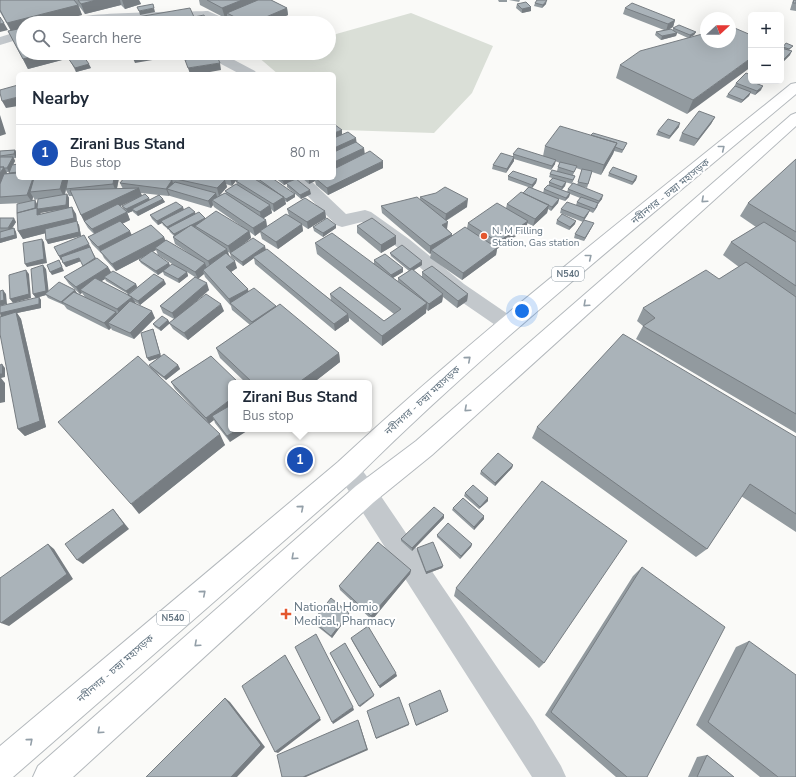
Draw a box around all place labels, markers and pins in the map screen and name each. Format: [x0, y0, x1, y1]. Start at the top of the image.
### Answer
place label: N. M Filling Station, Gas station [492, 224, 579, 250]
marker: N. M Filling Station, Gas station [479, 231, 489, 241]
pin: 1 [287, 445, 313, 475]
place label: National Homio Medical, Pharmacy [294, 599, 396, 629]
marker: National Homio Medical, Pharmacy [281, 609, 291, 619]

